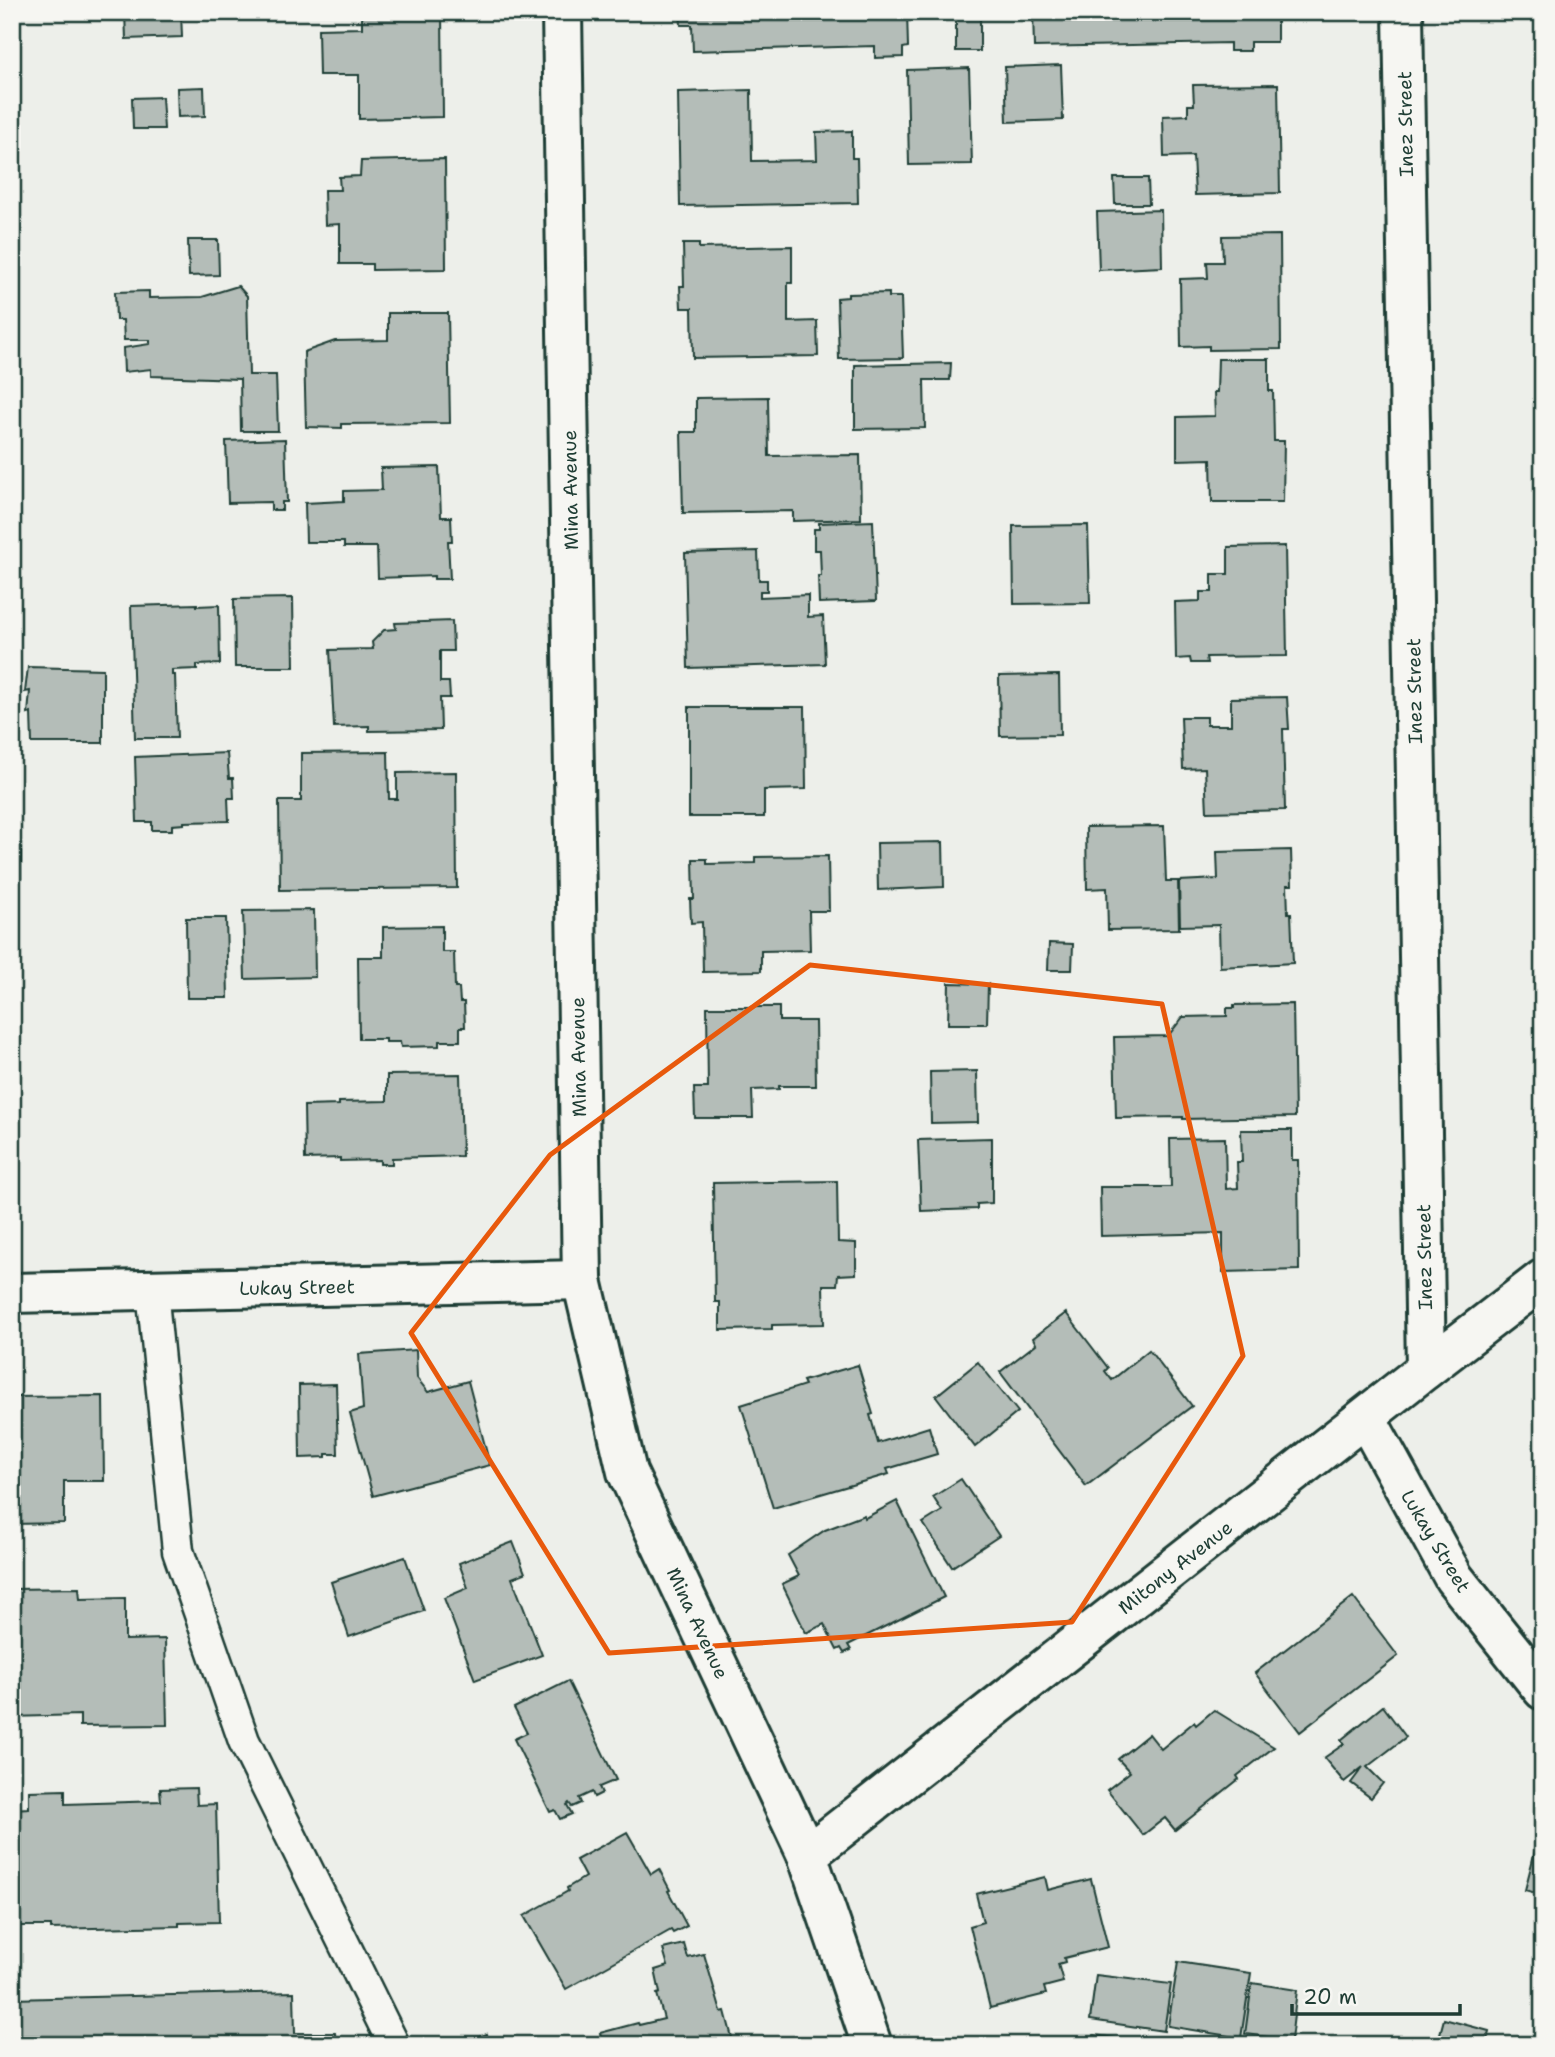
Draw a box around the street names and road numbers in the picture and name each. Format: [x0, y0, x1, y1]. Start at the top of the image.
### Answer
street label: Inez Street [1392, 71, 1419, 177]
street label: Mina Avenue [557, 430, 584, 550]
street label: Inez Street [1401, 638, 1428, 744]
street label: Mina Avenue [565, 997, 592, 1117]
street label: Inez Street [1411, 1204, 1438, 1310]
street label: Lukay Street [239, 1274, 355, 1301]
street label: Lukay Street [1395, 1485, 1476, 1597]
street label: Mitony Avenue [1113, 1515, 1238, 1620]
street label: Mina Avenue [661, 1563, 734, 1683]

